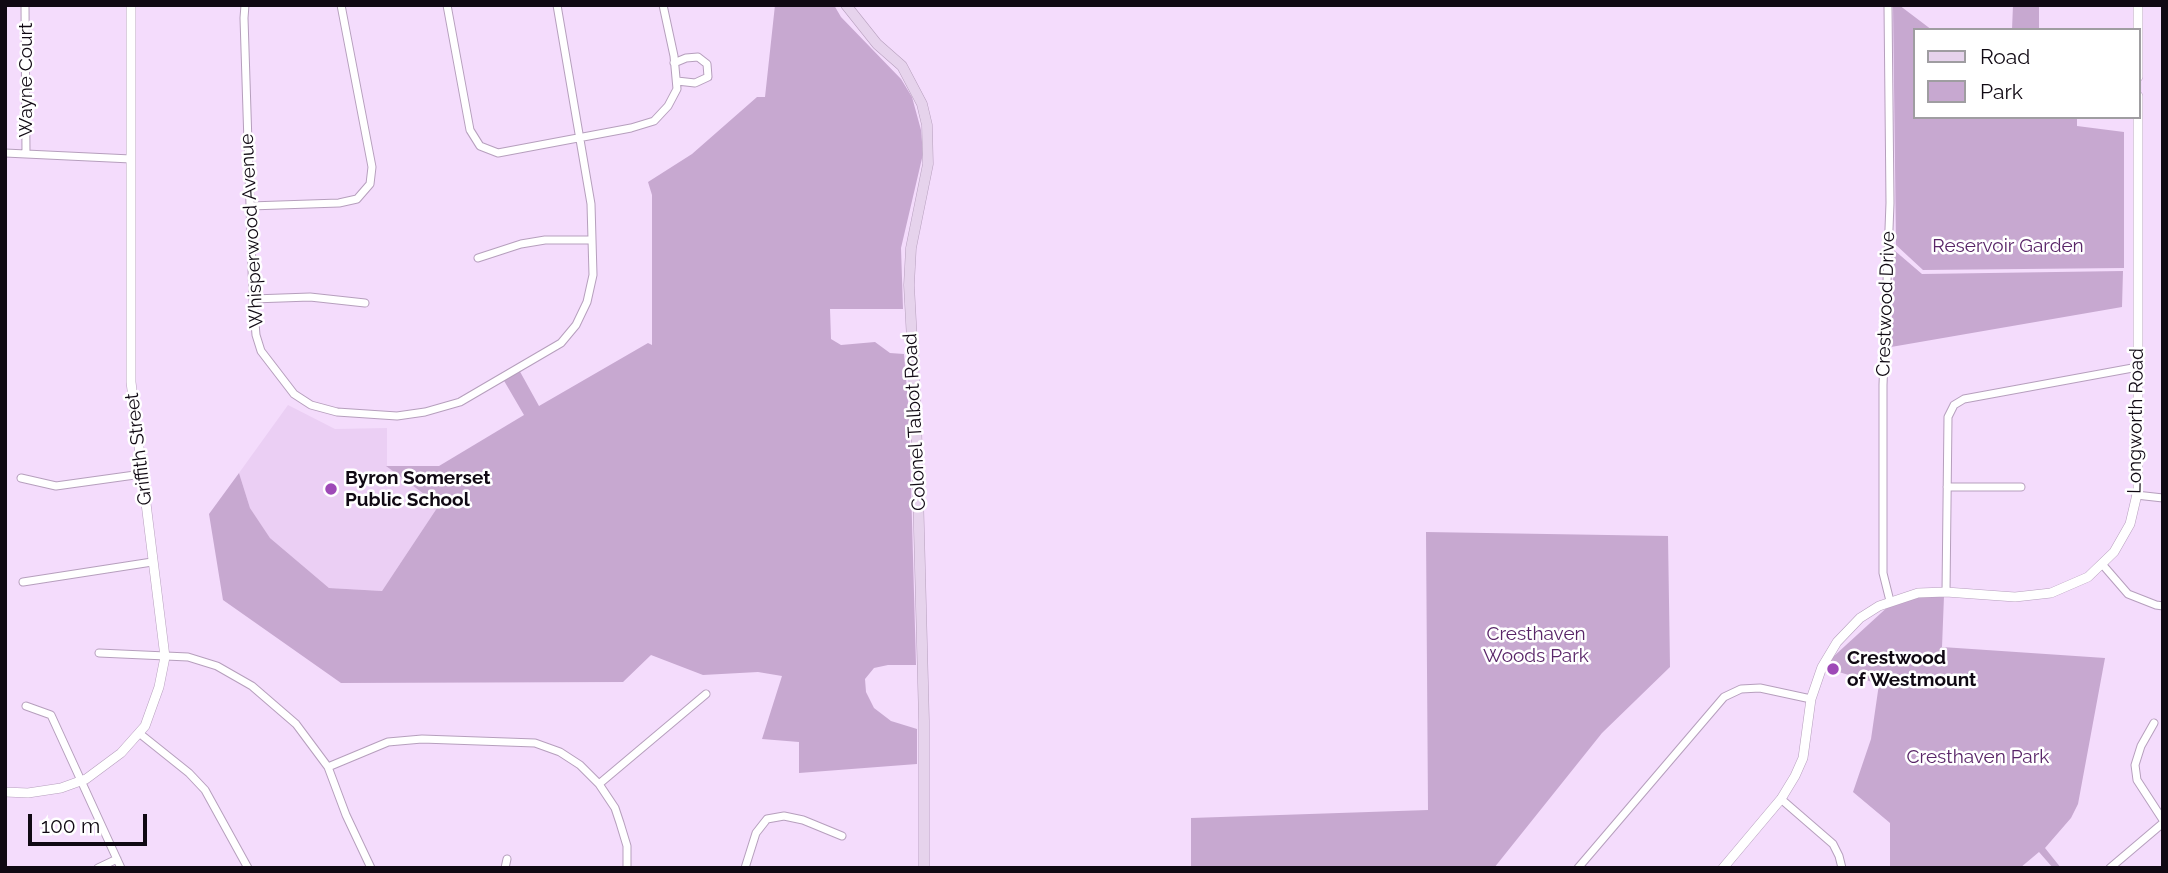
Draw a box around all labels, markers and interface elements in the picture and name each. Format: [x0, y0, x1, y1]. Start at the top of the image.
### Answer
street label: Wayne Court [15, 23, 37, 137]
legend [1912, 28, 2140, 119]
text: Road [1980, 44, 2030, 69]
text: Park [1980, 79, 2023, 104]
street label: Whisperwood Avenue [236, 133, 268, 329]
street label: Crestwood Drive [1872, 231, 1900, 377]
park label: Reservoir Garden [1932, 235, 2084, 257]
street label: Colonel Talbot Road [899, 333, 931, 511]
street label: Longworth Road [2123, 348, 2149, 494]
street label: Griffith Street [121, 391, 157, 507]
place label: Byron Somerset Public School [345, 467, 491, 511]
marker: Byron Somerset Public School [323, 481, 339, 497]
park label: Cresthaven Woods Park [1483, 623, 1589, 667]
place label: Crestwood of Westmount [1847, 647, 1976, 691]
marker: Crestwood of Westmount [1825, 661, 1841, 677]
park label: Cresthaven Park [1907, 746, 2049, 768]
scale bar [32, 800, 150, 844]
text: 100 m [41, 813, 100, 838]

